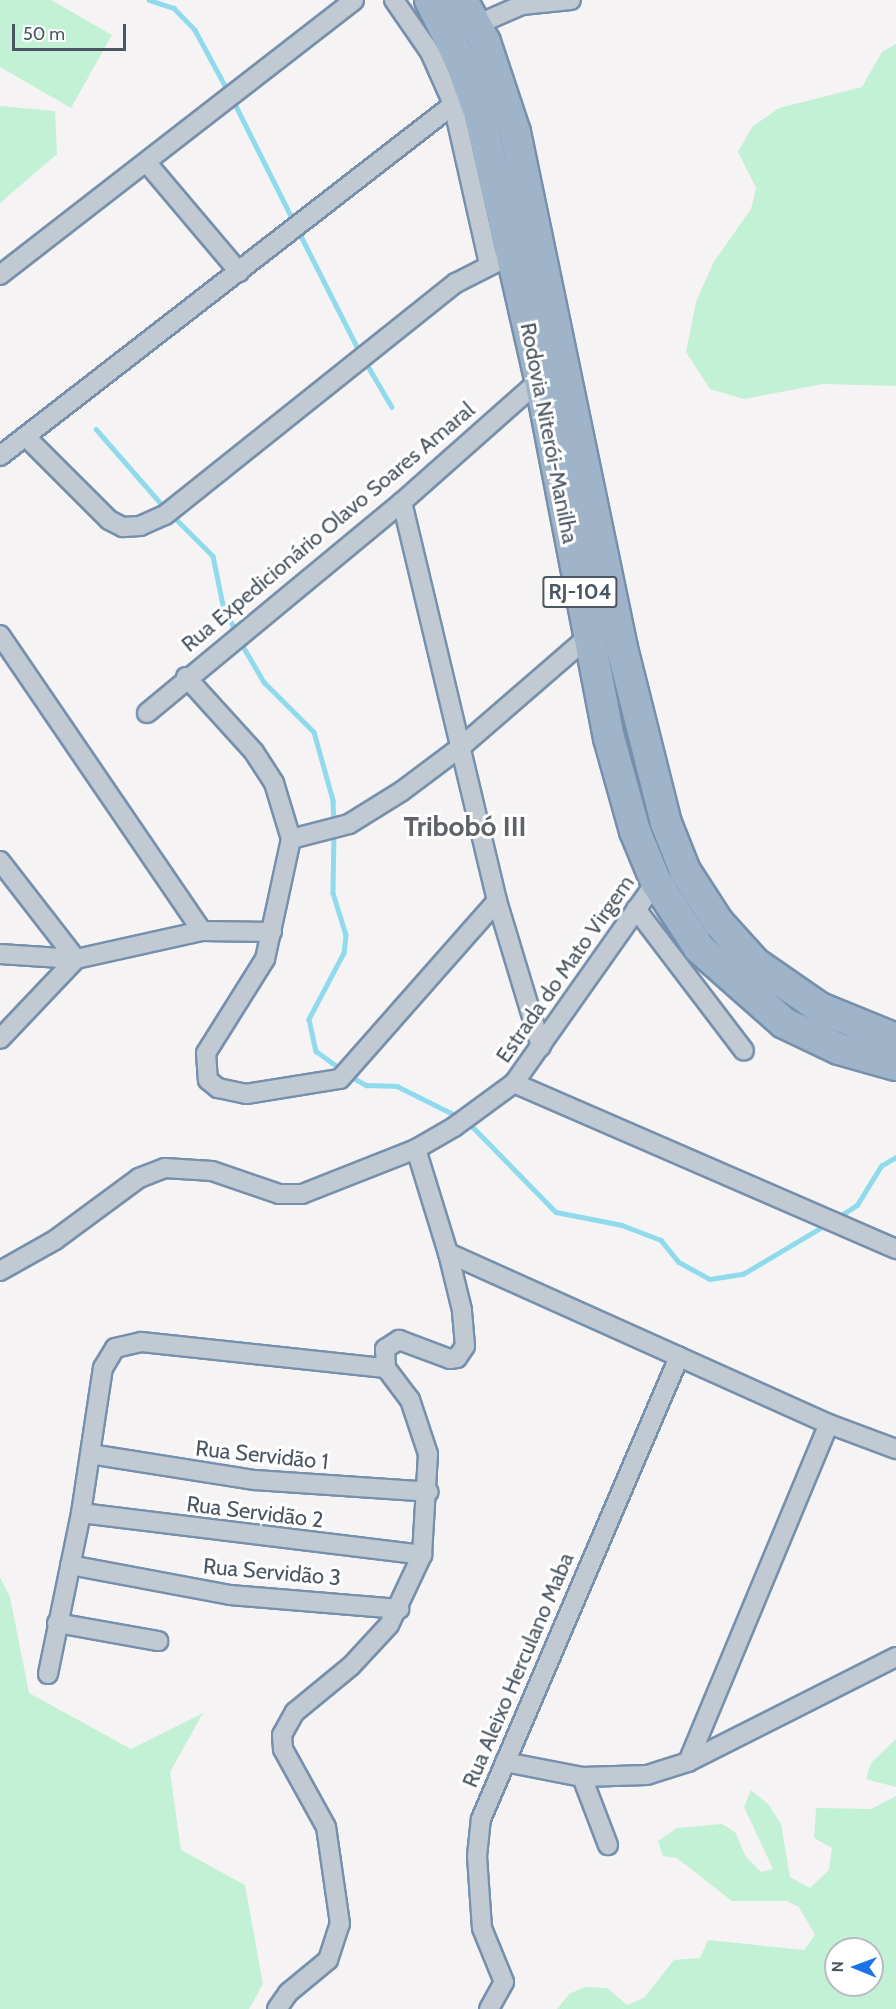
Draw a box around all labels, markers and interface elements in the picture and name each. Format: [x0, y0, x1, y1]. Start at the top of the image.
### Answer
scale bar [15, 12, 129, 50]
text: 50 m [23, 23, 65, 45]
street label: Rodovia Niterói-Manilha [515, 320, 583, 546]
street label: Rua Expedicionário Olavo Soares Amaral [176, 396, 480, 658]
road number: RJ-104 [541, 574, 619, 610]
district label: Tribobó III [403, 809, 527, 843]
street label: Estrada do Mato Virgem [490, 870, 640, 1068]
street label: Rua Servidão 1 [194, 1435, 330, 1475]
street label: Rua Servidão 2 [185, 1490, 325, 1534]
street label: Rua Aleixo Herculano Maba [457, 1549, 579, 1791]
street label: Rua Servidão 3 [202, 1553, 342, 1591]
north arrow [824, 1937, 884, 1997]
text: N [828, 1961, 847, 1973]

